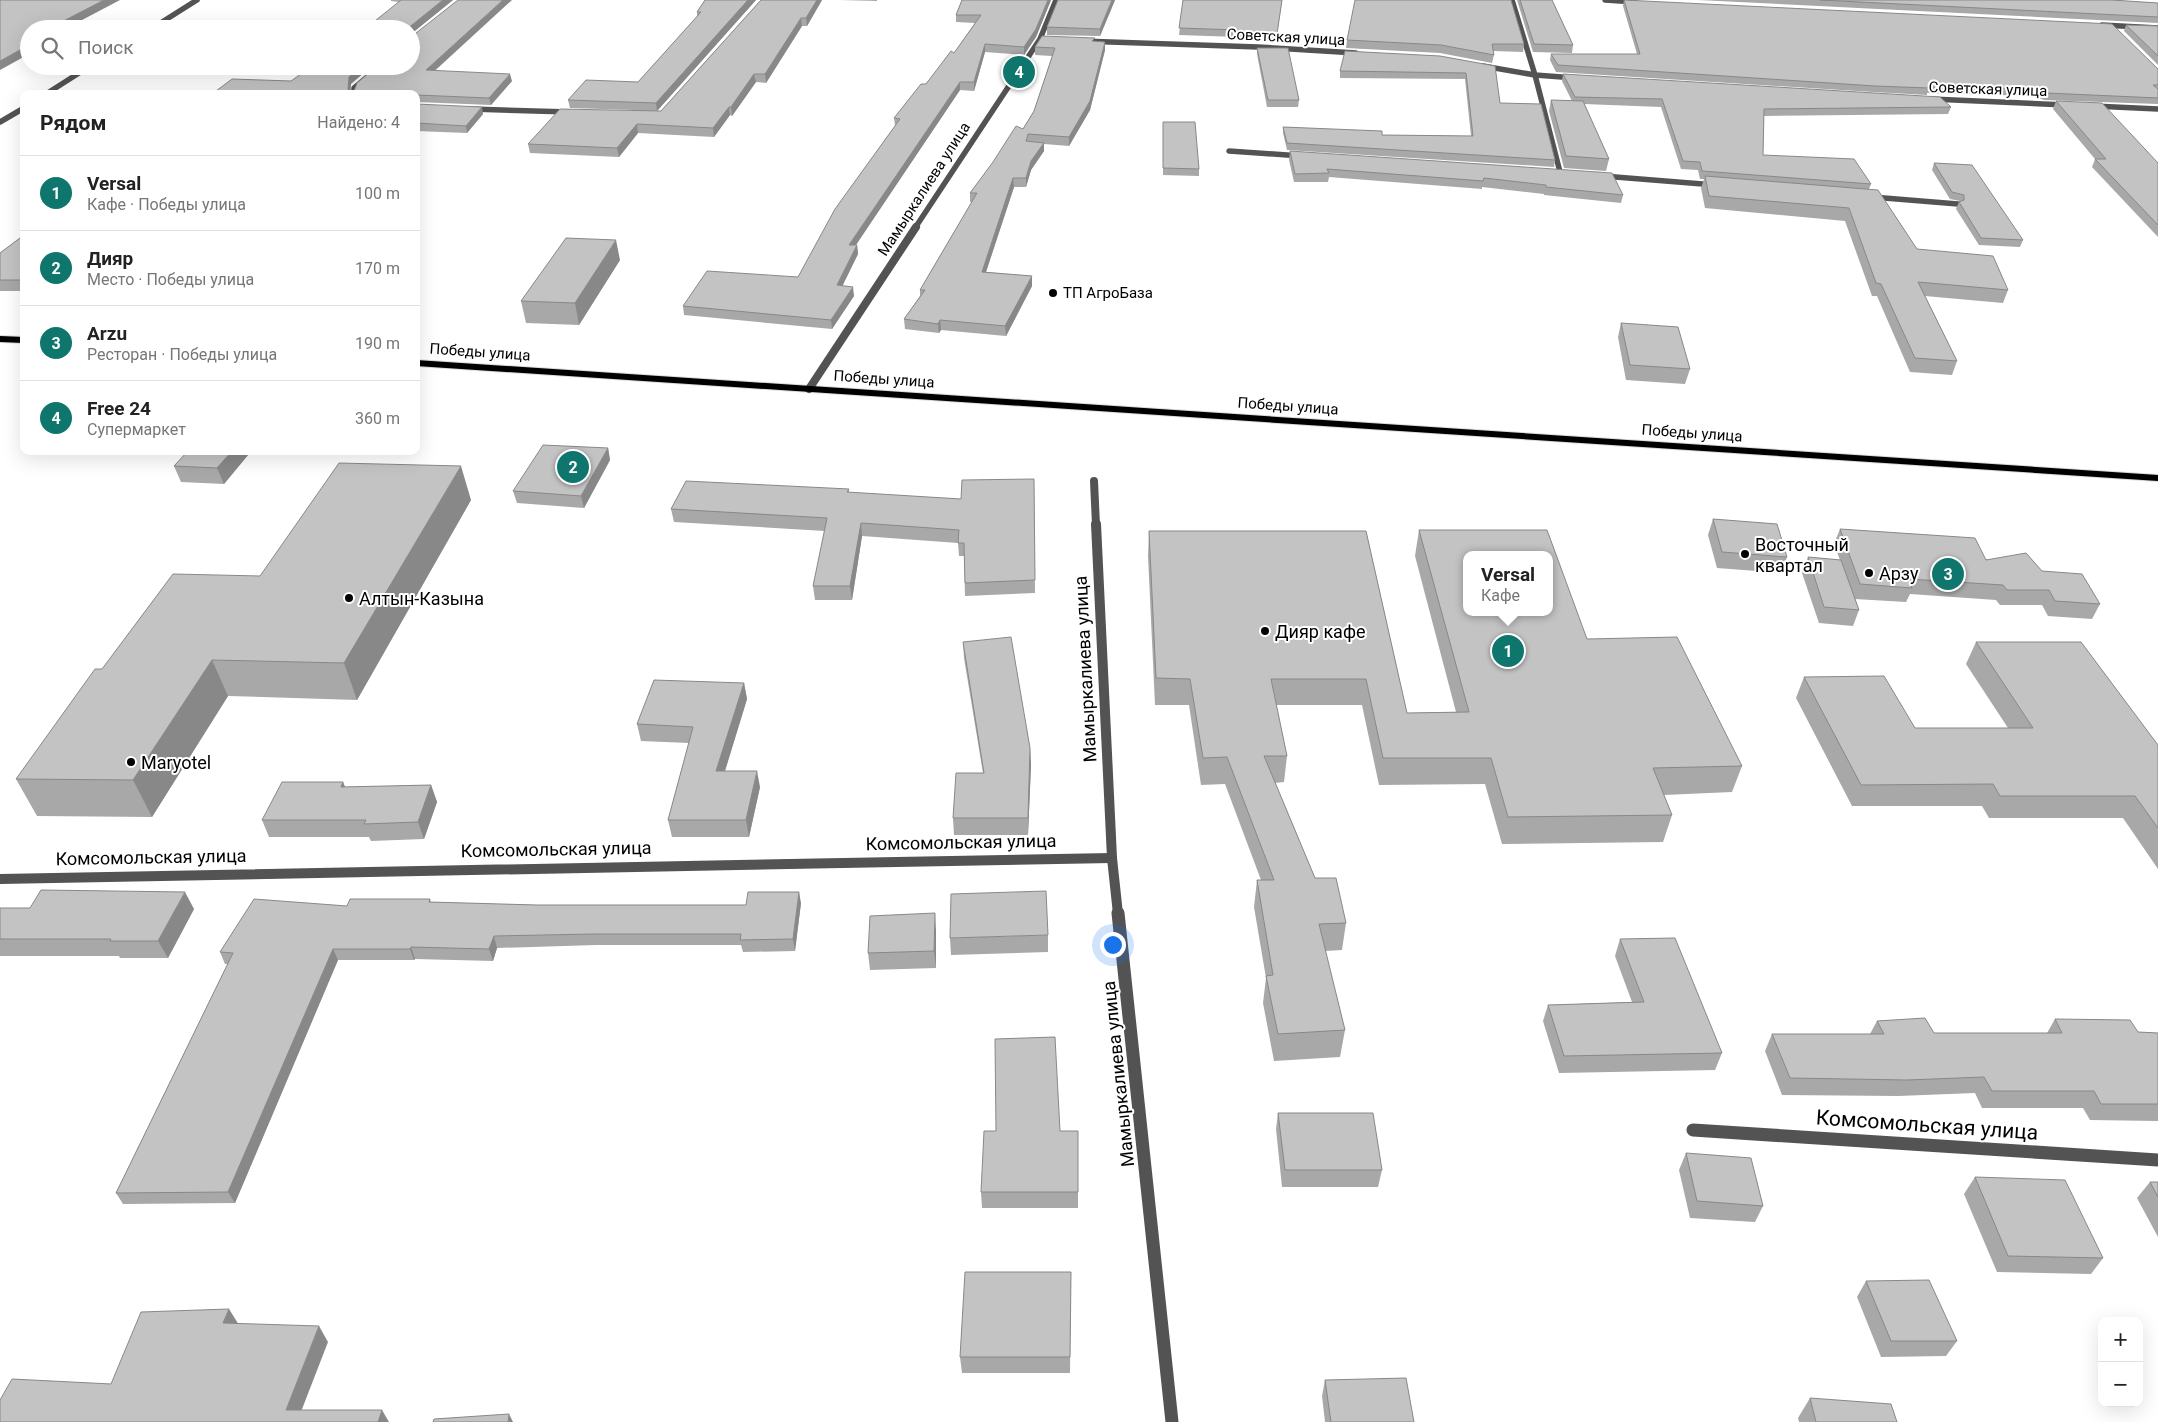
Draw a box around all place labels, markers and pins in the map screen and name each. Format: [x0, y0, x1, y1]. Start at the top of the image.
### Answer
pin: 4 [1003, 53, 1035, 91]
place label: ТП АгроБаза [1063, 284, 1153, 302]
marker: ТП АгроБаза [1047, 287, 1059, 299]
pin: 2 [557, 448, 589, 486]
place label: Восточный квартал [1755, 534, 1849, 576]
marker: Восточный квартал [1739, 548, 1751, 560]
pin: 3 [1932, 555, 1964, 593]
place label: Арзу [1879, 563, 1919, 584]
marker: Арзу [1863, 567, 1875, 579]
place label: Алтын-Казына [359, 588, 484, 609]
marker: Алтын-Казына [343, 592, 355, 604]
place label: Дияр кафе [1275, 621, 1366, 642]
marker: Дияр кафе [1259, 625, 1271, 637]
pin: 1 [1492, 632, 1524, 670]
place label: Maryotel [141, 752, 211, 773]
marker: Maryotel [125, 756, 137, 768]

